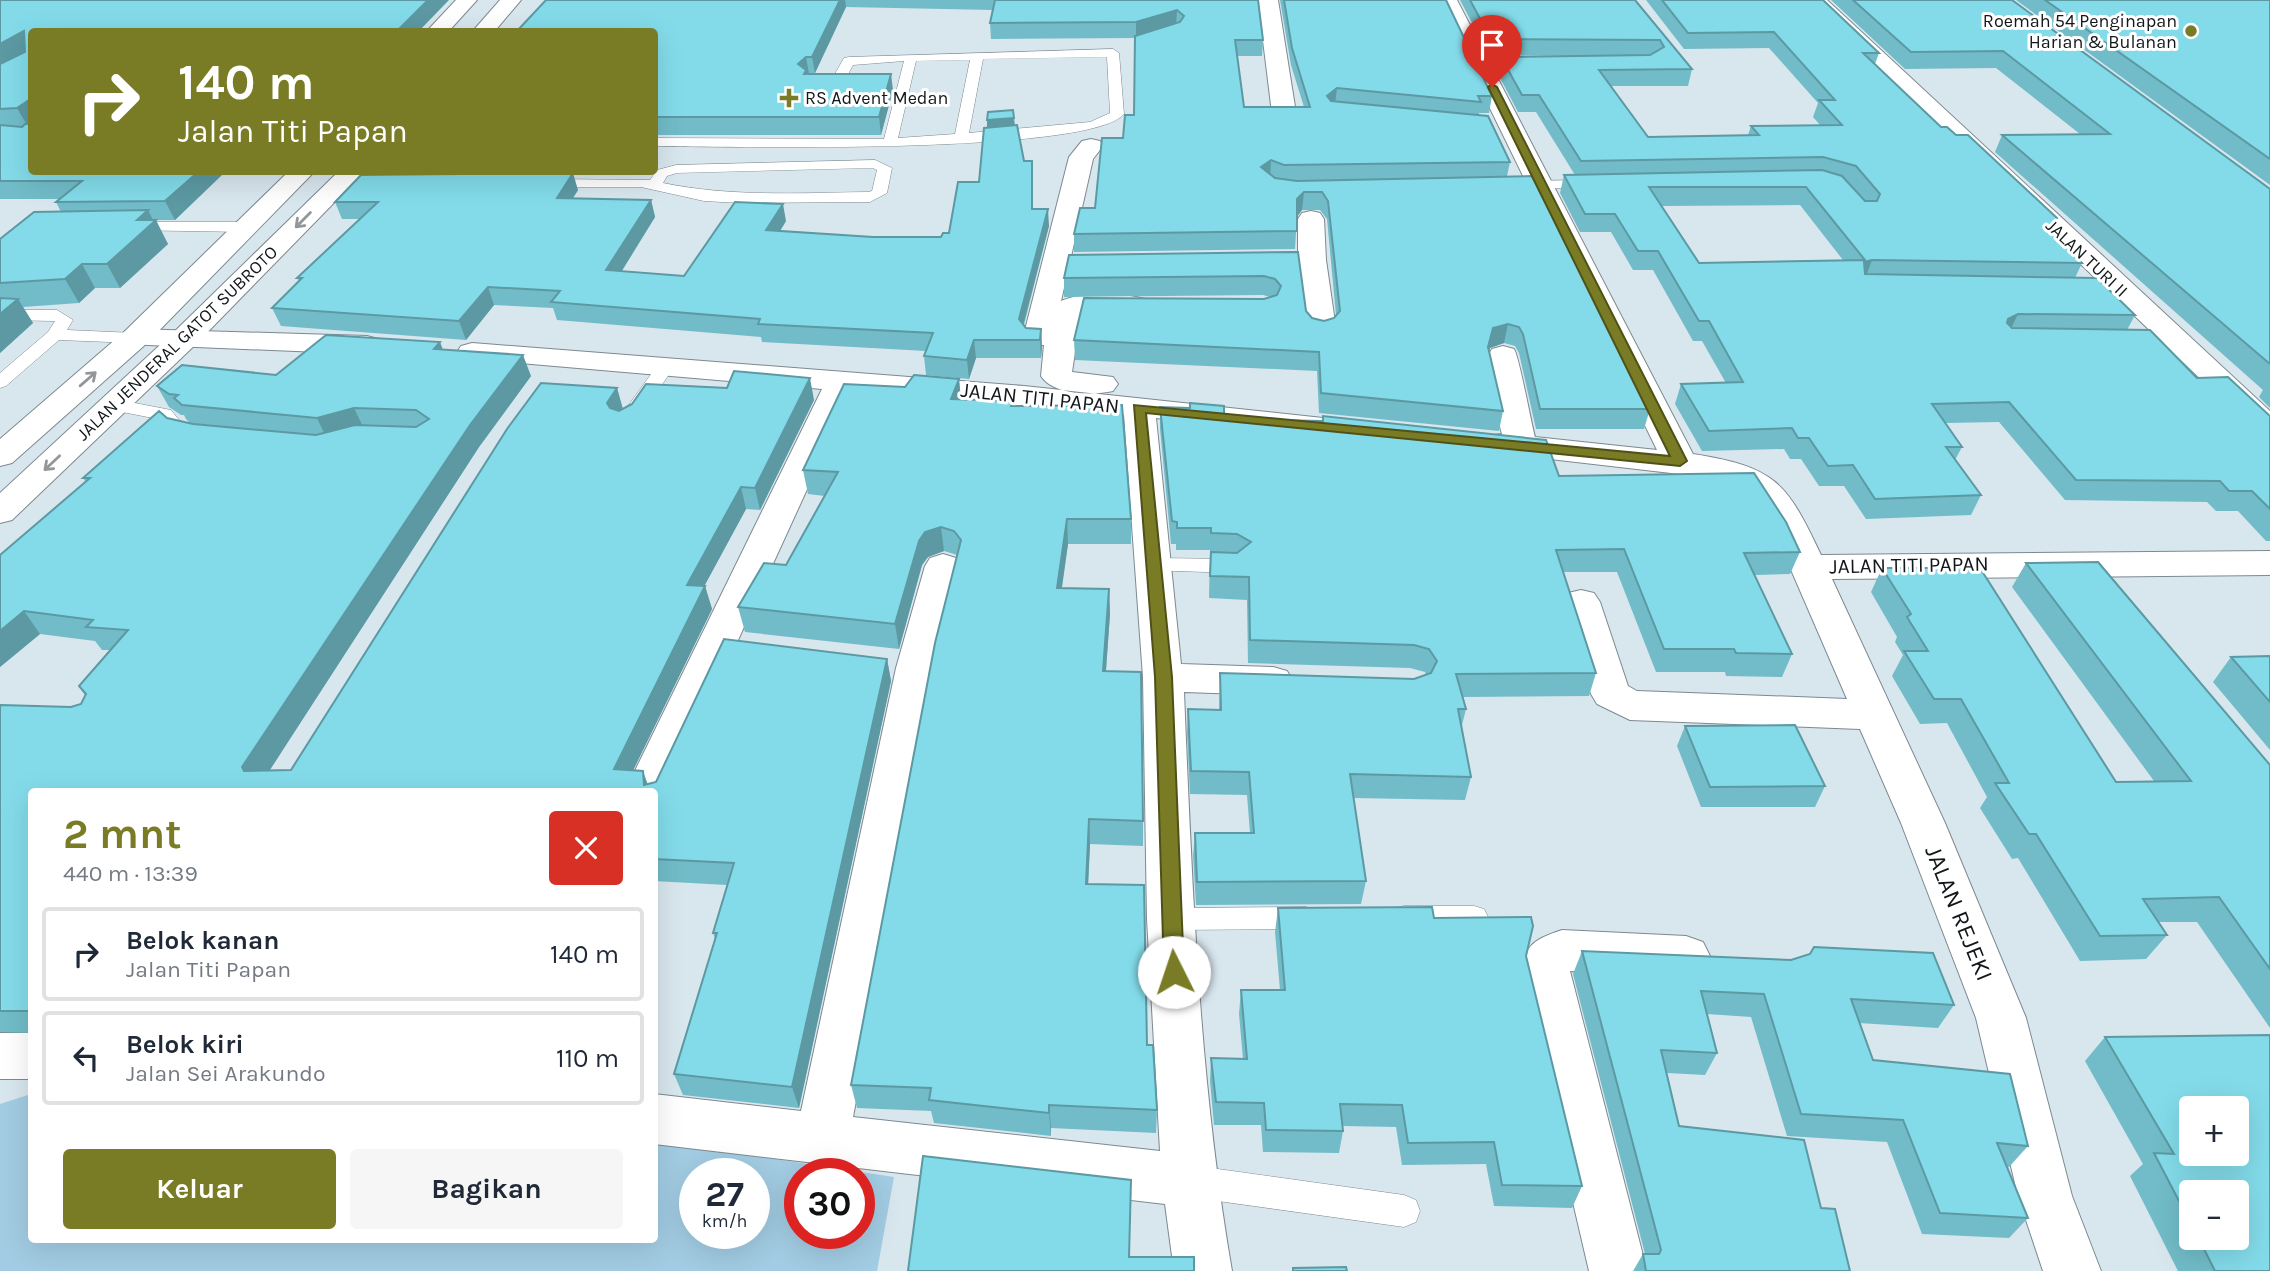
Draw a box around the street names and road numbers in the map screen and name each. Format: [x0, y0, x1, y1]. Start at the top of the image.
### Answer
street label: JALAN TURI II [2041, 214, 2133, 302]
street label: JALAN JENDERAL GATOT SUBROTO [72, 241, 282, 445]
street label: JALAN TITI PAPAN [959, 378, 1121, 418]
street label: JALAN TITI PAPAN [1829, 552, 1989, 578]
street label: JALAN REJEKI [1919, 841, 1999, 985]

